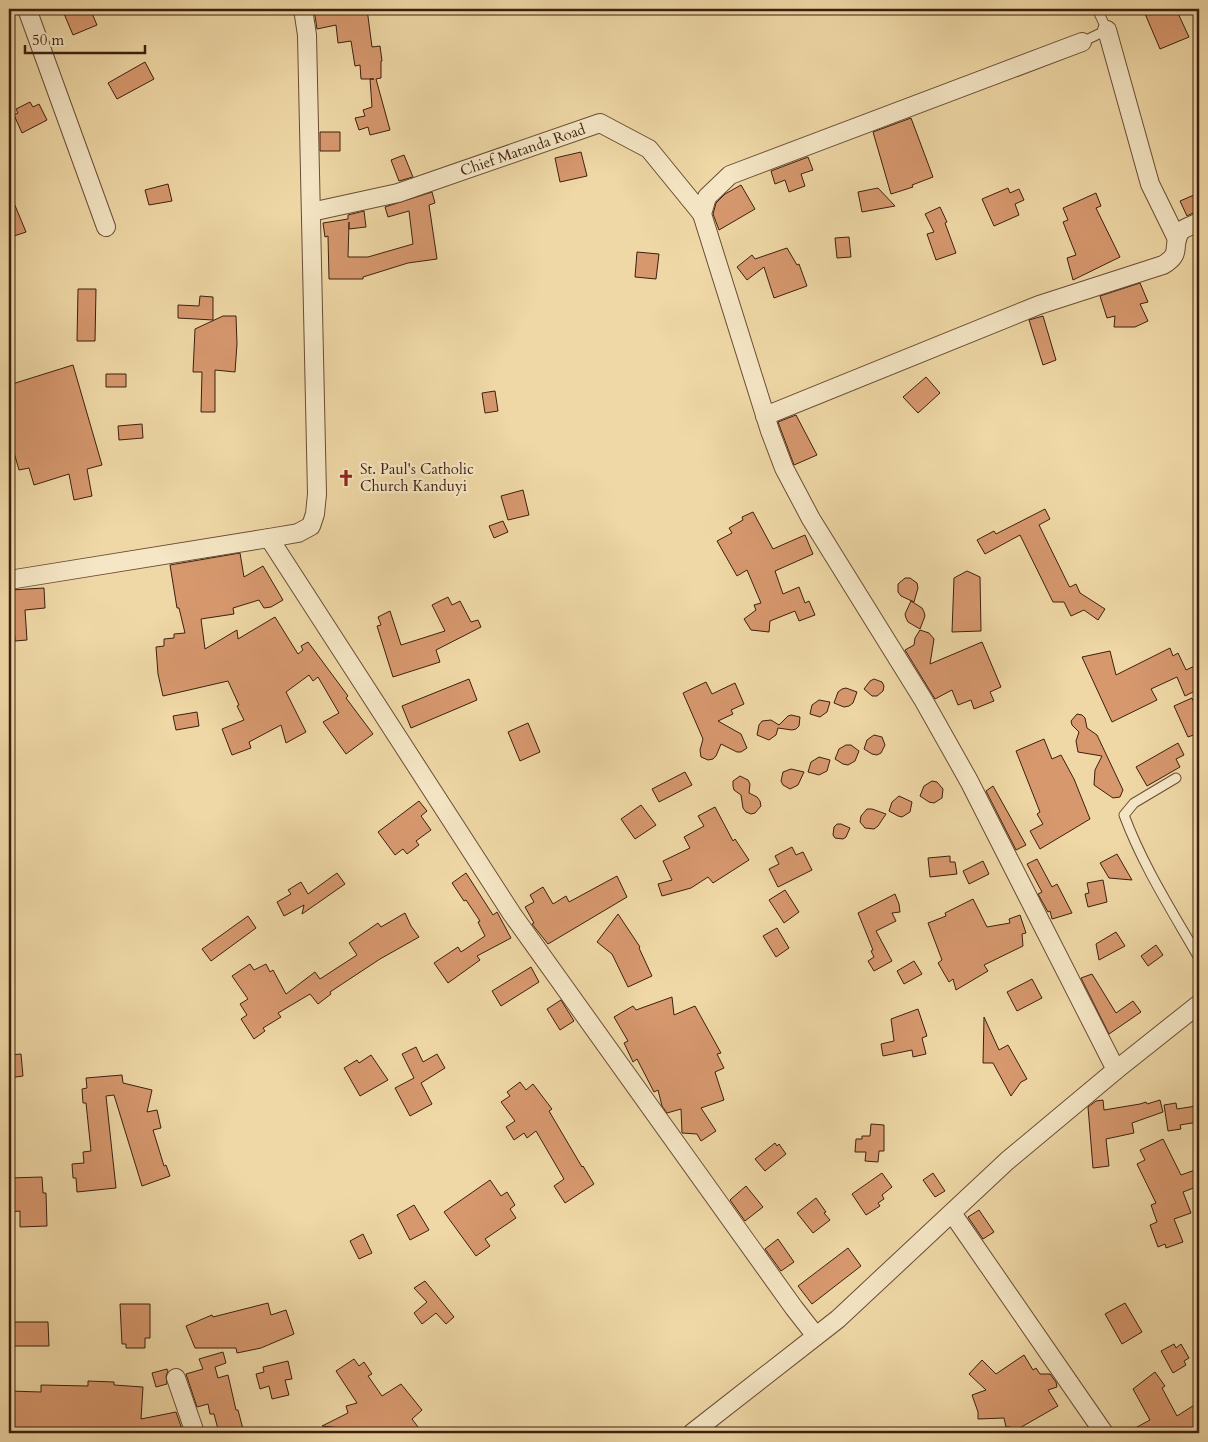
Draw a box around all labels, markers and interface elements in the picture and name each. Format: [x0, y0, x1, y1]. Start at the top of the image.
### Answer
scale bar [25, 22, 145, 54]
text: 50 m [32, 30, 64, 50]
street label: Chief Matanda Road [457, 119, 588, 181]
place label: St. Paul's Catholic Church Kanduyi [360, 459, 474, 496]
church icon: St. Paul's Catholic Church Kanduyi [336, 468, 356, 488]

